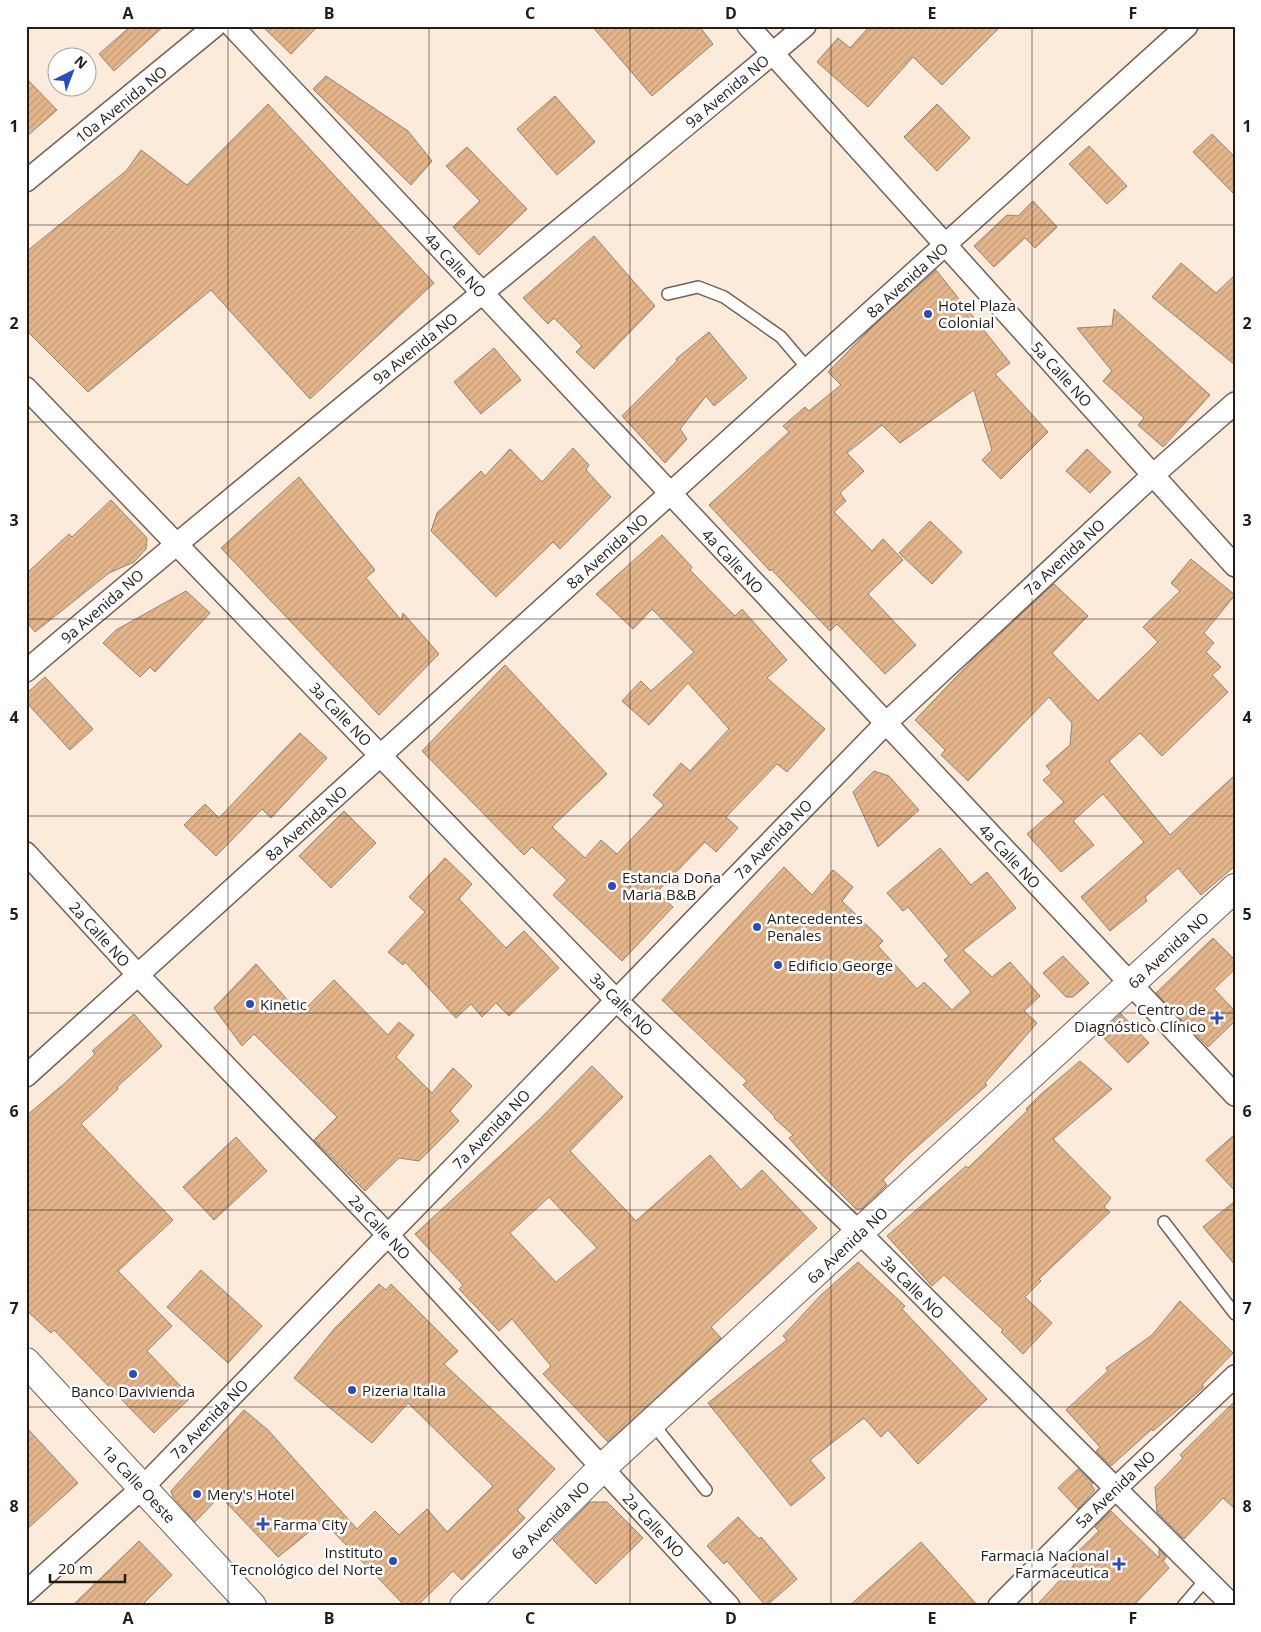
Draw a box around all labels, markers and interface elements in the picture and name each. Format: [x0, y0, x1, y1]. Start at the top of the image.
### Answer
text: A [122, 2, 134, 24]
text: B [324, 2, 334, 24]
text: C [525, 2, 535, 24]
text: D [725, 2, 737, 24]
text: E [928, 2, 937, 24]
text: F [1129, 2, 1137, 24]
north arrow [48, 48, 98, 98]
street label: 9a Avenida NO [681, 50, 773, 132]
street label: 10a Avenida NO [72, 62, 170, 146]
text: 1 [9, 115, 19, 137]
text: 1 [1242, 115, 1252, 137]
street label: 4a Calle NO [421, 228, 491, 302]
street label: 8a Avenida NO [862, 238, 952, 322]
place label: Hotel Plaza Colonial [938, 295, 1016, 332]
street label: 9a Avenida NO [368, 308, 462, 388]
marker: Hotel Plaza Colonial [922, 308, 934, 320]
text: 2 [9, 312, 19, 334]
text: 2 [1242, 312, 1252, 334]
street label: 5a Calle NO [1027, 337, 1097, 411]
text: 3 [9, 509, 19, 531]
street label: 8a Avenida NO [562, 509, 652, 593]
text: 3 [1242, 509, 1252, 531]
street label: 7a Avenida NO [1019, 514, 1109, 600]
street label: 4a Calle NO [698, 524, 768, 598]
street label: 9a Avenida NO [56, 564, 148, 648]
street label: 3a Calle NO [306, 678, 376, 750]
text: 4 [9, 706, 19, 728]
text: 4 [1242, 706, 1252, 728]
street label: 8a Avenida NO [261, 781, 351, 865]
street label: 7a Avenida NO [730, 795, 816, 883]
street label: 4a Calle NO [975, 819, 1045, 893]
place label: Estancia Doña Maria B&B [622, 867, 721, 904]
marker: Estancia Doña Maria B&B [606, 880, 618, 892]
street label: 2a Calle NO [65, 897, 135, 971]
text: 5 [9, 903, 19, 925]
text: 5 [1242, 903, 1252, 925]
street label: 6a Avenida NO [1123, 907, 1213, 993]
place label: Antecedentes Penales [767, 908, 863, 945]
marker: Antecedentes Penales [751, 921, 763, 933]
place label: Edificio George [788, 955, 893, 975]
marker: Edificio George [772, 959, 784, 971]
street label: 3a Calle NO [586, 968, 658, 1040]
place label: Kinetic [260, 994, 307, 1014]
marker: Kinetic [244, 998, 256, 1010]
place label: Centro de Diagnóstico Clínico [1074, 999, 1206, 1036]
marker: Centro de Diagnóstico Clínico [1210, 1011, 1224, 1025]
street label: 7a Avenida NO [448, 1085, 534, 1173]
text: 6 [9, 1100, 19, 1122]
text: 6 [1242, 1100, 1252, 1122]
street label: 2a Calle NO [345, 1190, 415, 1264]
street label: 6a Avenida NO [802, 1202, 892, 1288]
street label: 3a Calle NO [877, 1251, 949, 1323]
text: 7 [9, 1297, 19, 1319]
text: 7 [1242, 1297, 1252, 1319]
marker: Banco Davivienda [127, 1368, 139, 1380]
street label: 7a Avenida NO [166, 1375, 252, 1463]
place label: Pizeria Italia [362, 1380, 446, 1400]
place label: Banco Davivienda [71, 1381, 195, 1401]
marker: Pizeria Italia [346, 1384, 358, 1396]
street label: 1a Calle Oeste [98, 1441, 180, 1527]
street label: 5a Avenida NO [1071, 1446, 1159, 1532]
street label: 6a Avenida NO [506, 1476, 594, 1564]
place label: Mery's Hotel [207, 1484, 295, 1504]
marker: Mery's Hotel [191, 1488, 203, 1500]
street label: 2a Calle NO [619, 1488, 689, 1562]
text: 8 [9, 1495, 19, 1517]
text: 8 [1242, 1495, 1252, 1517]
place label: Farma City [273, 1514, 348, 1534]
marker: Farma City [257, 1518, 269, 1530]
place label: Instituto Tecnológico del Norte [231, 1542, 383, 1579]
place label: Farmacia Nacional Farmaceutica [980, 1545, 1109, 1582]
scale bar [50, 1552, 125, 1584]
marker: Instituto Tecnológico del Norte [387, 1555, 399, 1567]
text: 20 m [58, 1558, 93, 1578]
marker: Farmacia Nacional Farmaceutica [1113, 1558, 1125, 1570]
text: A [122, 1607, 134, 1629]
text: B [324, 1607, 334, 1629]
text: C [525, 1607, 535, 1629]
text: D [725, 1607, 737, 1629]
text: E [928, 1607, 937, 1629]
text: F [1129, 1607, 1137, 1629]

